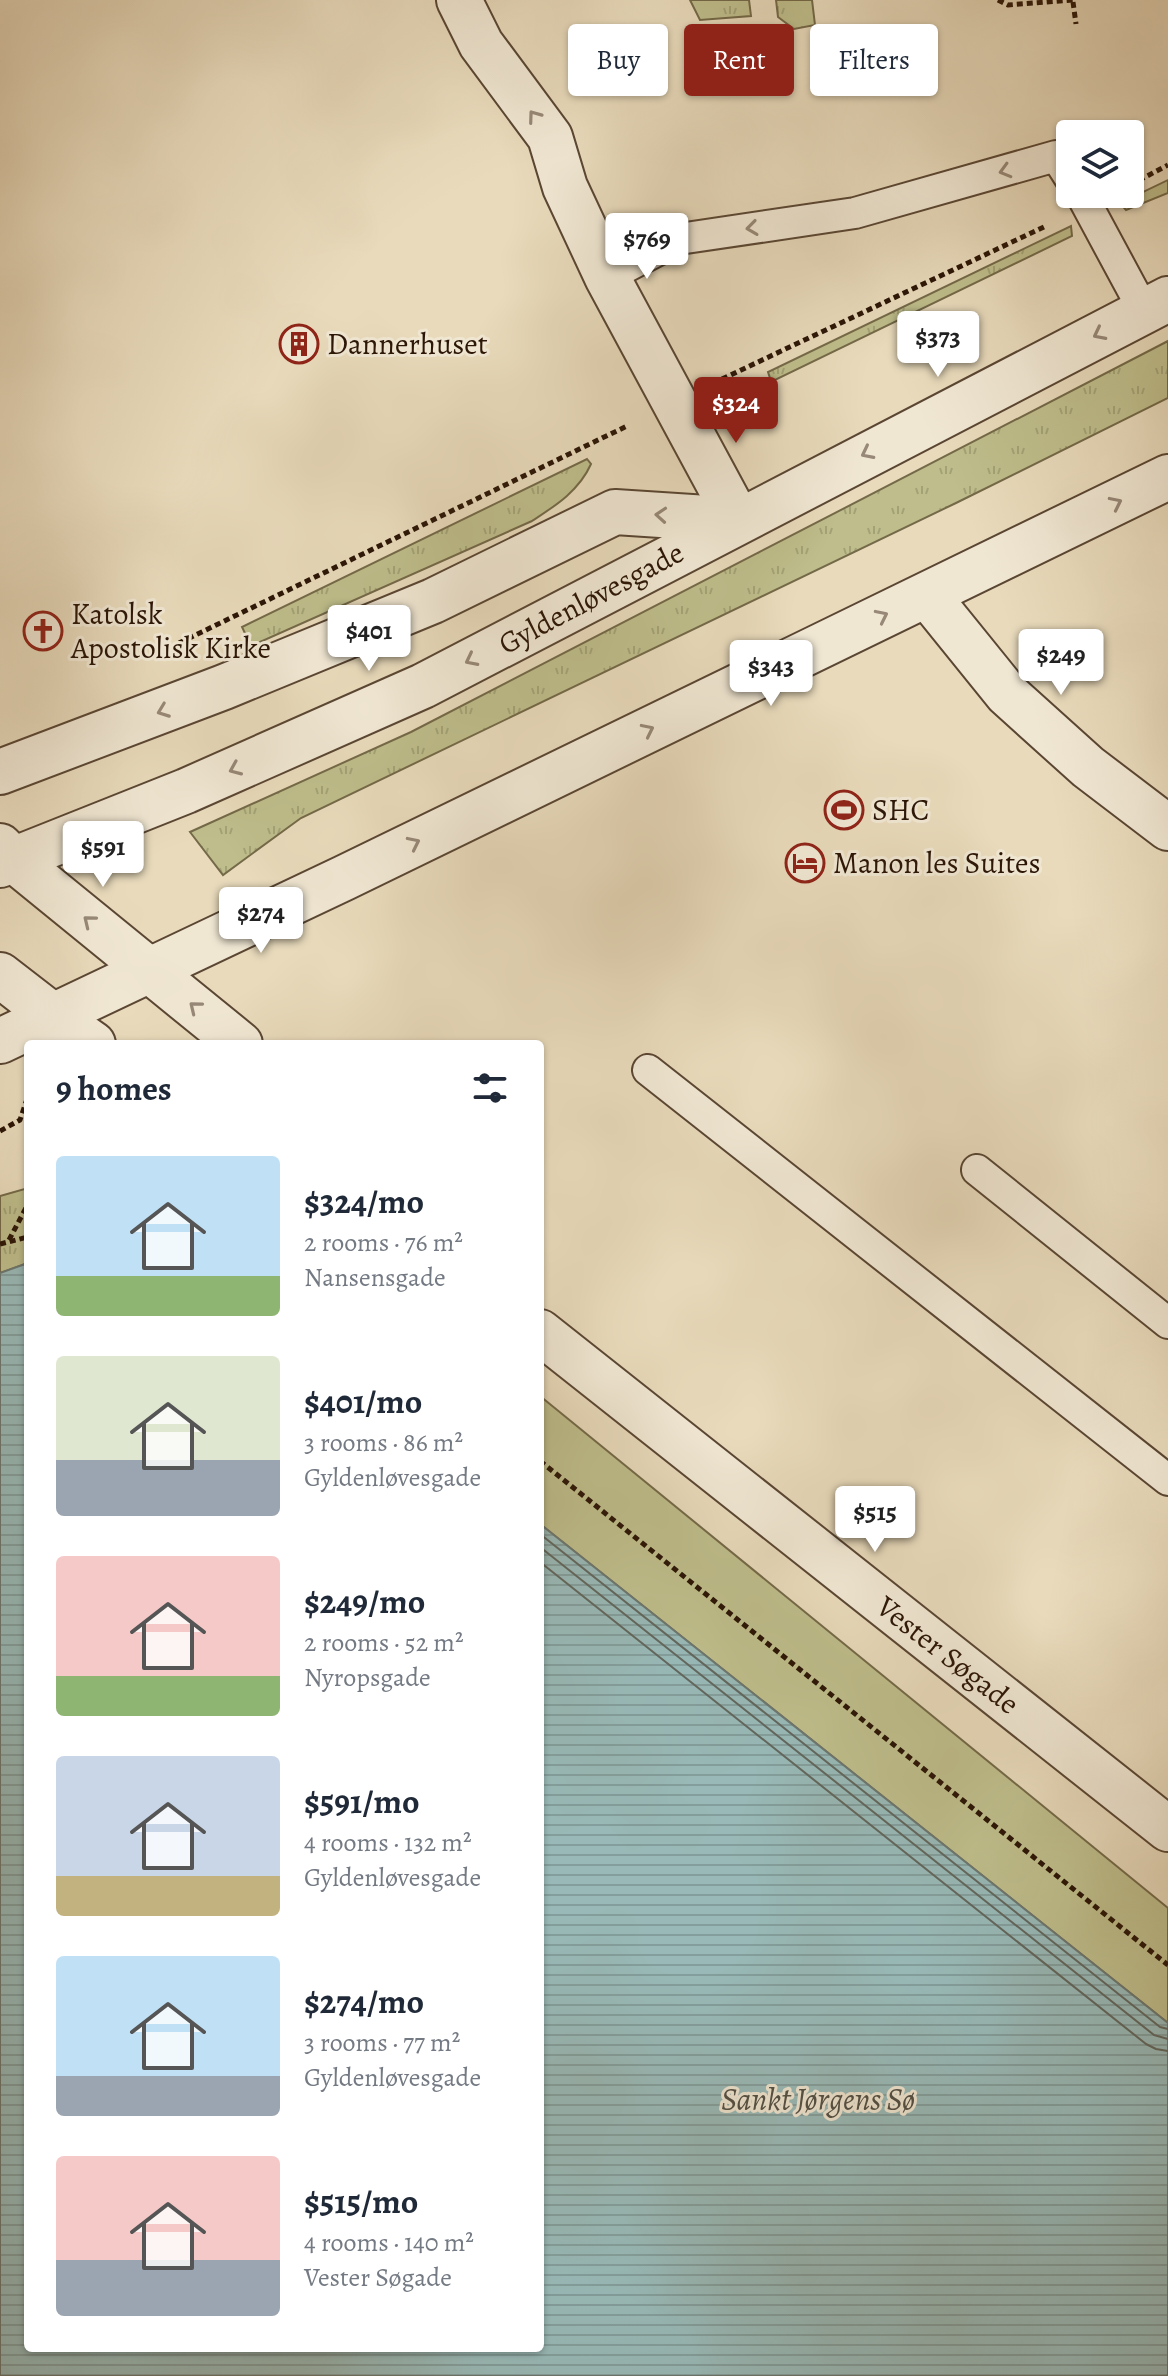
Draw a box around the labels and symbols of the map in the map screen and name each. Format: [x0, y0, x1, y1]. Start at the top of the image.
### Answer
one-way arrow [530, 110, 544, 125]
one-way arrow [999, 161, 1013, 178]
pin: $769 [600, 213, 694, 281]
one-way arrow [746, 219, 759, 236]
pin: $373 [891, 311, 985, 379]
building icon: Dannerhuset [278, 323, 320, 365]
place label: Dannerhuset [327, 324, 488, 364]
one-way arrow [1092, 325, 1107, 340]
pin: $324 [689, 377, 783, 445]
one-way arrow [861, 444, 876, 459]
one-way arrow [1107, 497, 1122, 512]
one-way arrow [654, 507, 667, 524]
street label: Gyldenløvesgade [491, 532, 691, 664]
place label: Katolsk Apostolisk Kirke [70, 594, 271, 668]
pin: $401 [322, 605, 416, 673]
church icon: Katolsk Apostolisk Kirke [22, 610, 64, 652]
one-way arrow [873, 610, 888, 626]
pin: $249 [1014, 629, 1108, 697]
pin: $343 [724, 640, 818, 708]
one-way arrow [465, 651, 480, 666]
one-way arrow [157, 701, 171, 718]
one-way arrow [640, 724, 654, 740]
one-way arrow [229, 760, 243, 776]
sports icon: SHC [823, 789, 865, 831]
place label: SHC [872, 790, 929, 830]
pin: $591 [56, 821, 150, 889]
one-way arrow [406, 838, 421, 853]
hotel icon: Manon les Suites [784, 842, 826, 884]
place label: Manon les Suites [833, 843, 1041, 883]
pin: $274 [214, 887, 308, 955]
one-way arrow [84, 916, 98, 931]
one-way arrow [190, 1002, 204, 1017]
pin: $515 [828, 1486, 922, 1554]
street label: Vester Søgade [868, 1586, 1028, 1723]
water label: Sankt Jørgens Sø [721, 2077, 915, 2121]

